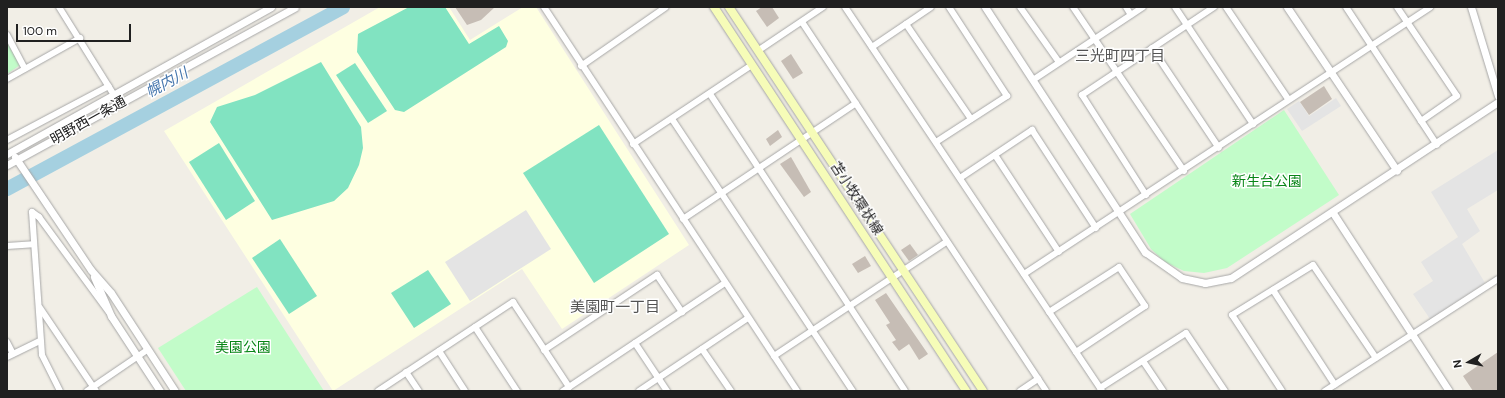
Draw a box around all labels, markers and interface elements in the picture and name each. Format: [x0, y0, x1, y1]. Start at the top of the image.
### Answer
scale bar [18, 16, 133, 42]
text: 100 m [23, 23, 57, 39]
district label: 三光町四丁目 [1075, 48, 1165, 66]
water label: 幌内川 [143, 64, 191, 102]
street label: 明野西一条通 [47, 92, 129, 148]
street label: 苫小牧環状線 [827, 158, 887, 238]
park label: 新生台公園 [1232, 173, 1302, 189]
district label: 美園町一丁目 [570, 299, 660, 317]
park label: 美園公園 [215, 339, 271, 355]
north arrow [1449, 342, 1489, 382]
text: N [1450, 359, 1465, 369]

